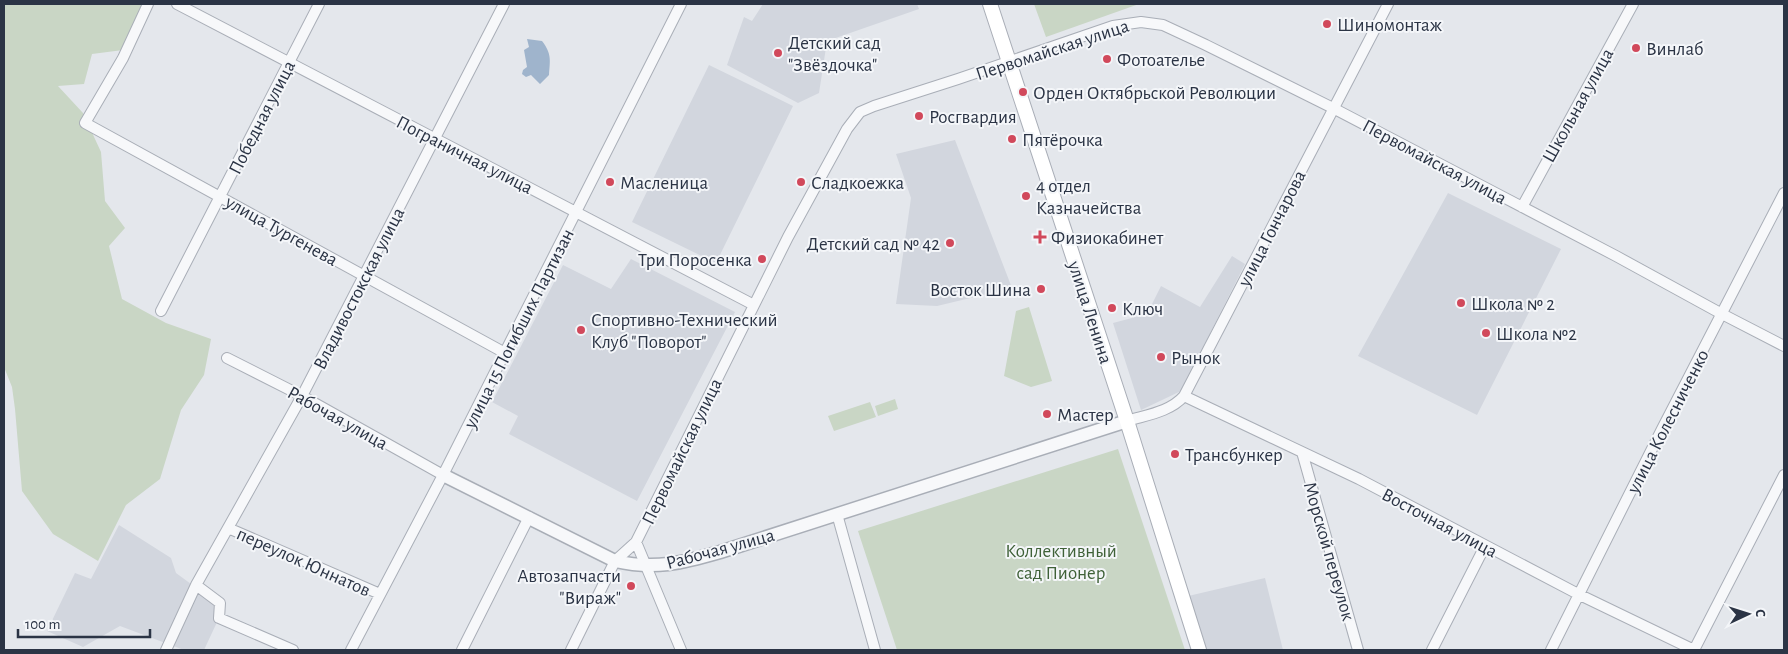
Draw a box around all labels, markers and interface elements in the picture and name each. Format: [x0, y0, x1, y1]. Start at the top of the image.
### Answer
place label: Шиномонтаж [1337, 16, 1443, 35]
street label: Первомайская улица [973, 17, 1132, 84]
marker: Шиномонтаж [1321, 18, 1333, 30]
place label: Детский сад "Звёздочка" [788, 34, 881, 75]
place label: Винлаб [1646, 40, 1703, 59]
marker: Винлаб [1630, 42, 1642, 54]
street label: Школьная улица [1539, 45, 1618, 166]
marker: Детский сад "Звёздочка" [772, 47, 784, 59]
place label: Фотоателье [1117, 51, 1205, 70]
marker: Фотоателье [1101, 53, 1113, 65]
street label: Победная улица [226, 57, 299, 178]
place label: Орден Октябрьской Революции [1033, 84, 1276, 103]
marker: Орден Октябрьской Революции [1017, 86, 1029, 98]
place label: Росгвардия [929, 108, 1017, 127]
marker: Росгвардия [913, 110, 925, 122]
street label: Пограничная улица [393, 113, 536, 198]
street label: Первомайская улица [1359, 116, 1510, 208]
place label: Пятёрочка [1022, 131, 1103, 150]
marker: Пятёрочка [1006, 133, 1018, 145]
street label: улица Гончарова [1234, 167, 1310, 291]
place label: Масленица [620, 174, 708, 193]
place label: Сладкоежка [811, 174, 905, 193]
marker: Масленица [604, 176, 616, 188]
marker: Сладкоежка [795, 176, 807, 188]
place label: 4 отдел Казначейства [1036, 177, 1142, 218]
marker: 4 отдел Казначейства [1020, 190, 1032, 202]
street label: улица Тургенева [221, 192, 341, 270]
street label: Владивостокская улица [310, 204, 409, 373]
street label: улица 15 Погибших Партизан [460, 226, 578, 432]
place label: Физиокабинет [1051, 229, 1163, 248]
marker: Физиокабинет [1033, 230, 1047, 244]
place label: Детский сад № 42 [807, 235, 940, 254]
marker: Детский сад № 42 [944, 237, 956, 249]
place label: Три Поросенка [638, 251, 752, 270]
marker: Три Поросенка [756, 253, 768, 265]
street label: улица Ленина [1064, 258, 1115, 366]
place label: Восток Шина [930, 281, 1031, 300]
marker: Восток Шина [1035, 283, 1047, 295]
place label: Школа № 2 [1471, 295, 1555, 314]
marker: Школа № 2 [1455, 297, 1467, 309]
place label: Ключ [1122, 300, 1163, 319]
marker: Ключ [1106, 302, 1118, 314]
place label: Спортивно-Технический Клуб "Поворот" [591, 311, 778, 352]
marker: Спортивно-Технический Клуб "Поворот" [575, 324, 587, 336]
place label: Школа №2 [1496, 325, 1577, 344]
marker: Школа №2 [1480, 327, 1492, 339]
street label: улица Колесниченко [1623, 347, 1713, 497]
place label: Рынок [1171, 349, 1221, 368]
marker: Рынок [1155, 351, 1167, 363]
street label: Первомайская улица [639, 375, 726, 528]
street label: Рабочая улица [284, 383, 391, 454]
place label: Мастер [1057, 406, 1114, 425]
marker: Мастер [1041, 408, 1053, 420]
place label: Трансбункер [1185, 446, 1283, 465]
marker: Трансбункер [1169, 448, 1181, 460]
street label: Морской переулок [1300, 480, 1358, 623]
street label: Восточная улица [1378, 485, 1500, 562]
street label: переулок Юннатов [234, 524, 373, 600]
street label: Рабочая улица [664, 526, 777, 573]
park label: Коллективный сад Пионер [1005, 542, 1117, 583]
place label: Автозапчасти "Вираж" [517, 567, 621, 608]
marker: Автозапчасти "Вираж" [625, 580, 637, 592]
north arrow [1723, 589, 1773, 639]
scale bar [18, 606, 150, 638]
text: С [1753, 609, 1767, 618]
text: 100 m [25, 617, 60, 632]

